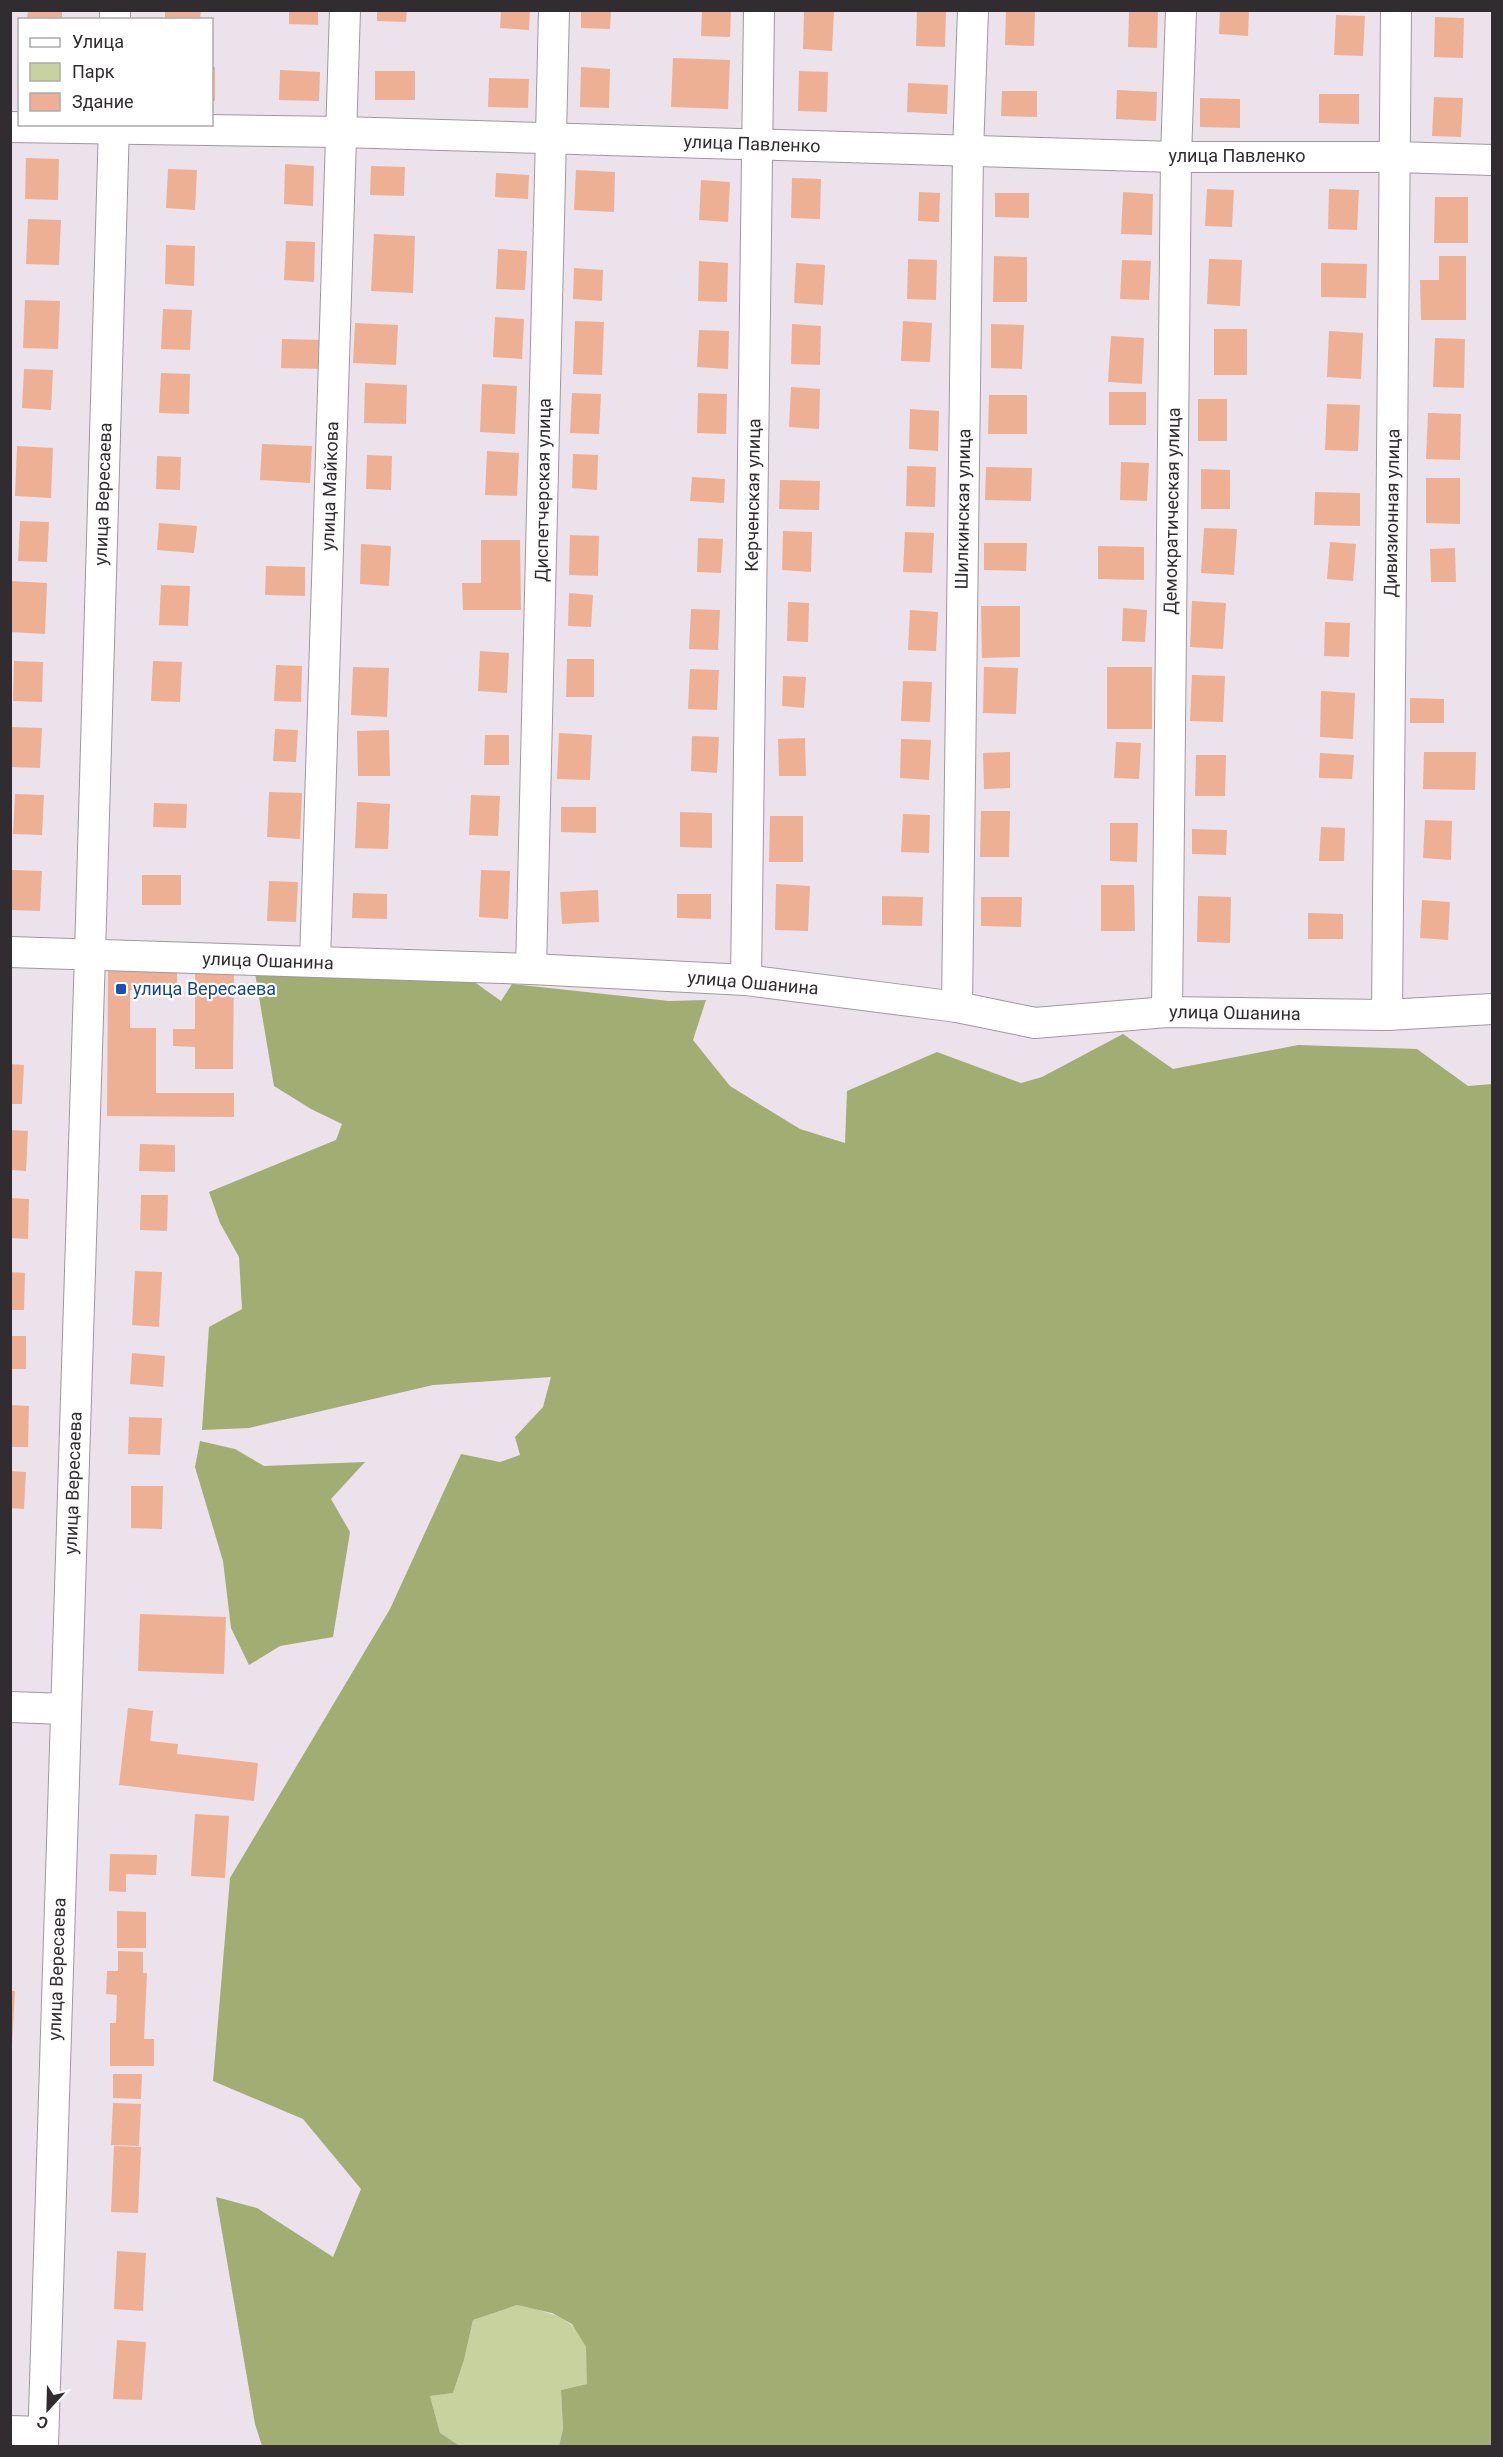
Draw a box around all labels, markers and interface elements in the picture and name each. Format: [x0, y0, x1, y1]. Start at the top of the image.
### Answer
legend [18, 18, 213, 126]
text: Улица [72, 31, 124, 52]
text: Парк [72, 61, 115, 82]
text: Здание [72, 91, 134, 112]
street label: улица Павленко [683, 131, 821, 156]
street label: улица Павленко [1169, 145, 1305, 166]
street label: Диспетчерская улица [530, 398, 555, 582]
street label: Демократическая улица [1159, 407, 1184, 615]
street label: Керченская улица [741, 418, 764, 572]
street label: улица Майкова [317, 421, 342, 551]
street label: улица Вересаева [90, 422, 115, 566]
street label: Шилкинская улица [951, 428, 974, 590]
street label: Дивизионная улица [1380, 428, 1403, 598]
street label: улица Ошанина [202, 948, 334, 973]
street label: улица Ошанина [687, 966, 819, 999]
place label: улица Вересаева [133, 978, 276, 999]
marker: улица Вересаева [114, 982, 128, 996]
street label: улица Ошанина [1169, 1001, 1301, 1024]
street label: улица Вересаева [60, 1411, 85, 1555]
street label: улица Вересаева [44, 1897, 69, 2041]
north arrow [18, 2379, 78, 2439]
text: С [34, 2412, 51, 2433]

